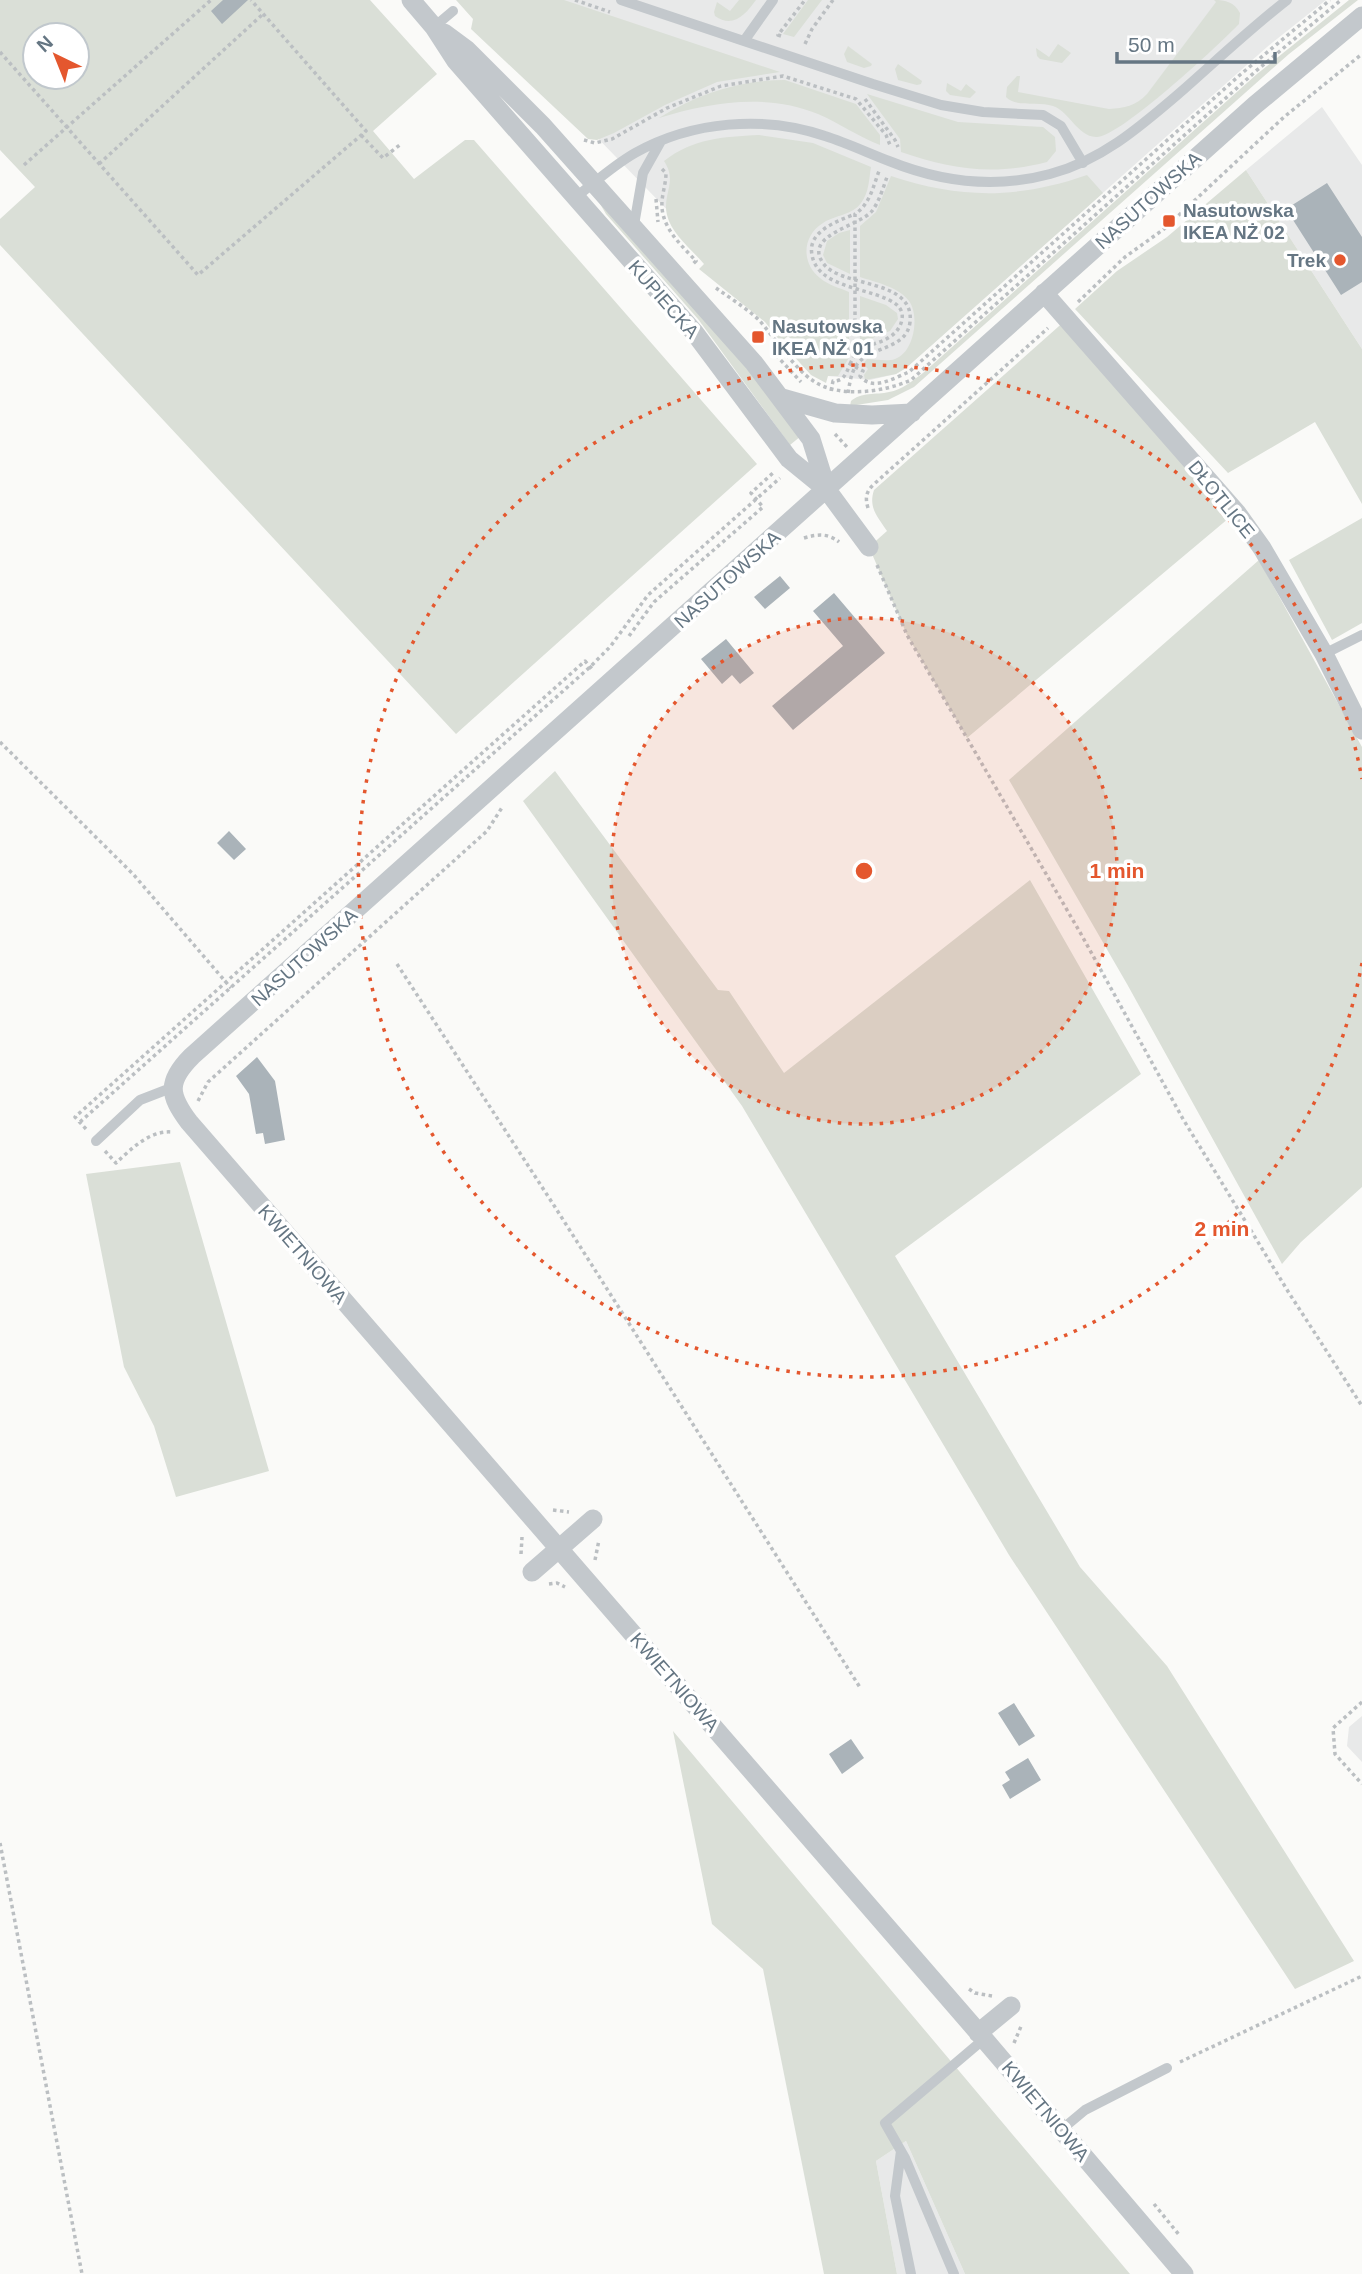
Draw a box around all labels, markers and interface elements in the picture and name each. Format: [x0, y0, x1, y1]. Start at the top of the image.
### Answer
north arrow [21, 21, 91, 91]
scale bar [1117, 21, 1274, 65]
text: N [33, 32, 57, 56]
text: 50 m [1128, 33, 1175, 56]
street label: NASUTOWSKA [1091, 147, 1206, 253]
place label: Nasutowska IKEA NŻ 02 [1183, 200, 1294, 243]
marker: Nasutowska IKEA NŻ 02 [1161, 213, 1177, 229]
place label: Trek [1287, 250, 1326, 271]
marker: Trek [1332, 252, 1348, 268]
street label: KUPIECKA [624, 256, 703, 343]
place label: Nasutowska IKEA NŻ 01 [772, 316, 883, 359]
marker: Nasutowska IKEA NŻ 01 [750, 329, 766, 345]
street label: DŁOTLICE [1184, 457, 1259, 542]
street label: NASUTOWSKA [670, 526, 785, 632]
centre of rings [852, 859, 876, 883]
text: 1 min [1090, 859, 1144, 882]
street label: NASUTOWSKA [247, 904, 362, 1010]
street label: KWIETNIOWA [254, 1201, 351, 1308]
text: 2 min [1195, 1217, 1249, 1240]
street label: KWIETNIOWA [626, 1629, 723, 1736]
street label: KWIETNIOWA [998, 2057, 1094, 2166]

